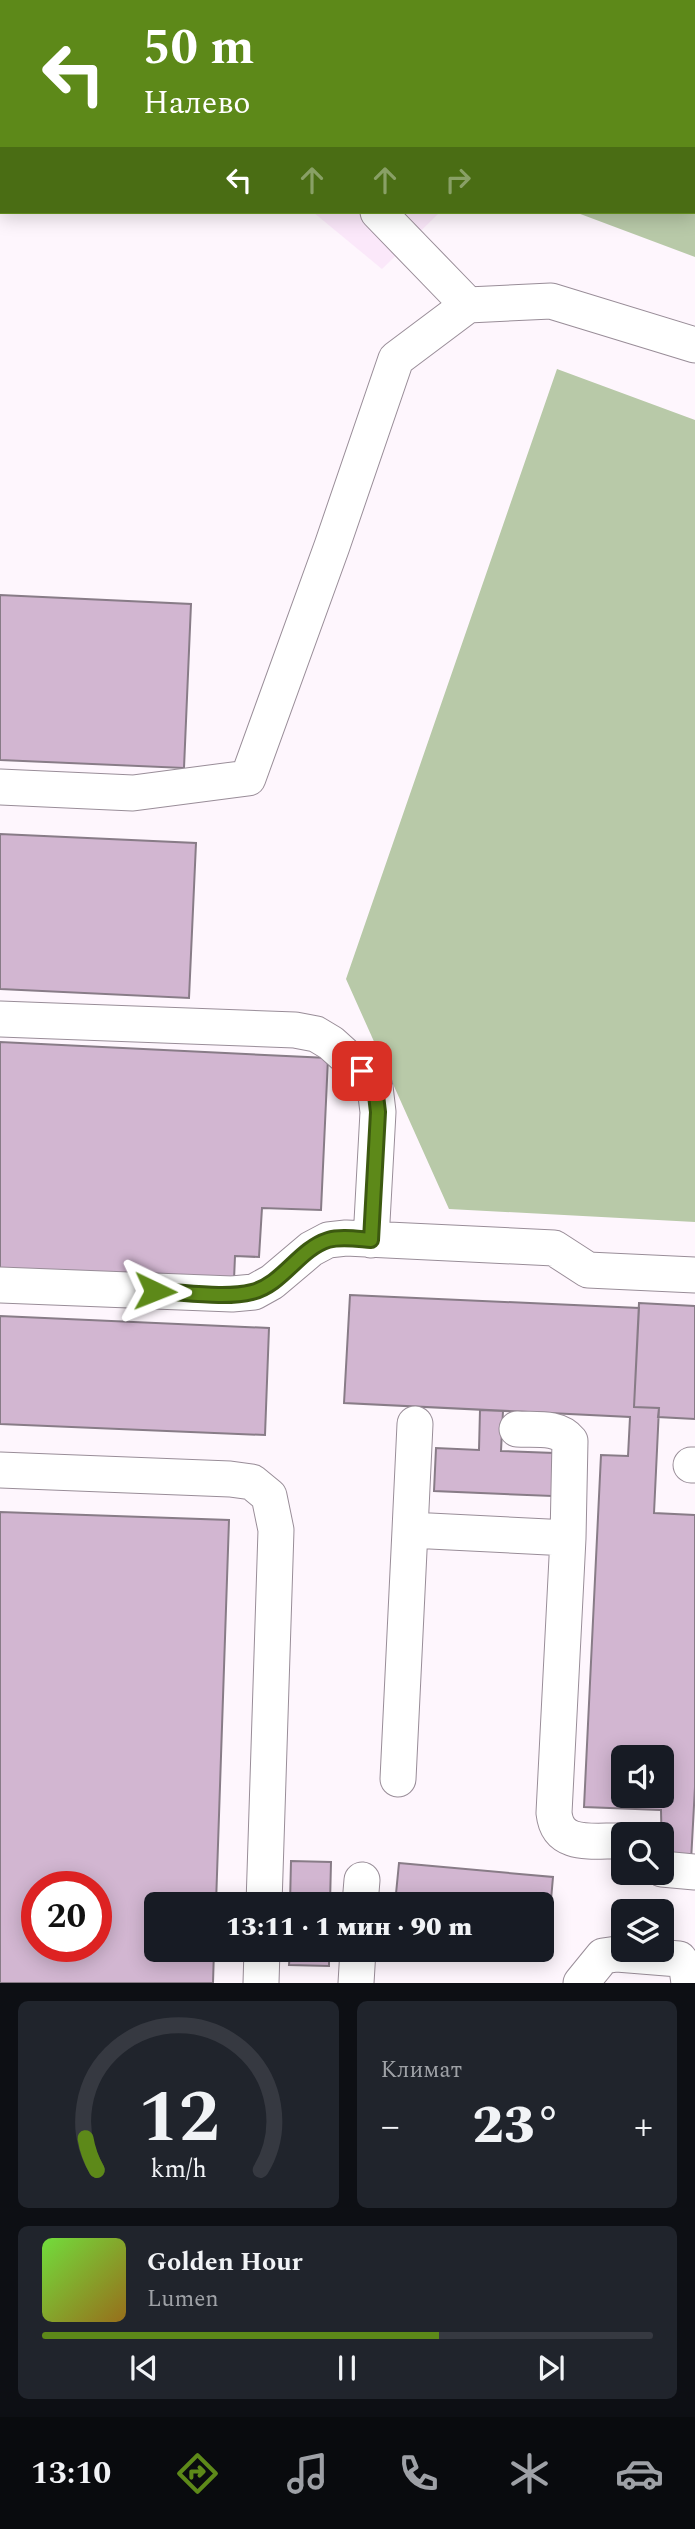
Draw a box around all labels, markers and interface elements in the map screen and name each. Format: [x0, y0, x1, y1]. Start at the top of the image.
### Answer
text: 50 m [143, 11, 254, 86]
icon: left [28, 28, 119, 119]
text: Налево [143, 79, 251, 128]
icon: left [220, 161, 258, 199]
icon: ahead [293, 161, 331, 199]
icon: ahead [366, 161, 404, 199]
icon: right [439, 161, 477, 199]
pin [332, 1041, 392, 1101]
icon: arrive [343, 1052, 381, 1090]
position arrow [118, 1254, 192, 1328]
map controls [611, 1745, 674, 1962]
button: sound [611, 1745, 674, 1808]
button: search [611, 1822, 674, 1885]
speed limit sign: 20 [21, 1871, 112, 1962]
button: layers [611, 1899, 674, 1962]
text: 13:11 · 1 мин · 90 m [226, 1907, 472, 1947]
text: Климат [381, 2053, 462, 2088]
text: 12 [137, 2064, 219, 2175]
text: 23° [473, 2087, 561, 2166]
text: − [381, 2098, 400, 2156]
text: + [634, 2098, 653, 2156]
text: km/h [150, 2151, 206, 2189]
text: Golden Hour [147, 2242, 303, 2282]
text: Lumen [147, 2282, 219, 2317]
icon: previous [125, 2349, 163, 2387]
icon: pause [328, 2349, 366, 2387]
icon: next [532, 2349, 570, 2387]
text: 13:10 [31, 2449, 111, 2498]
icon: directions [173, 2449, 222, 2498]
icon: music [283, 2449, 332, 2498]
icon: phone [394, 2449, 443, 2498]
icon: climate [505, 2449, 554, 2498]
icon: car [615, 2449, 664, 2498]

